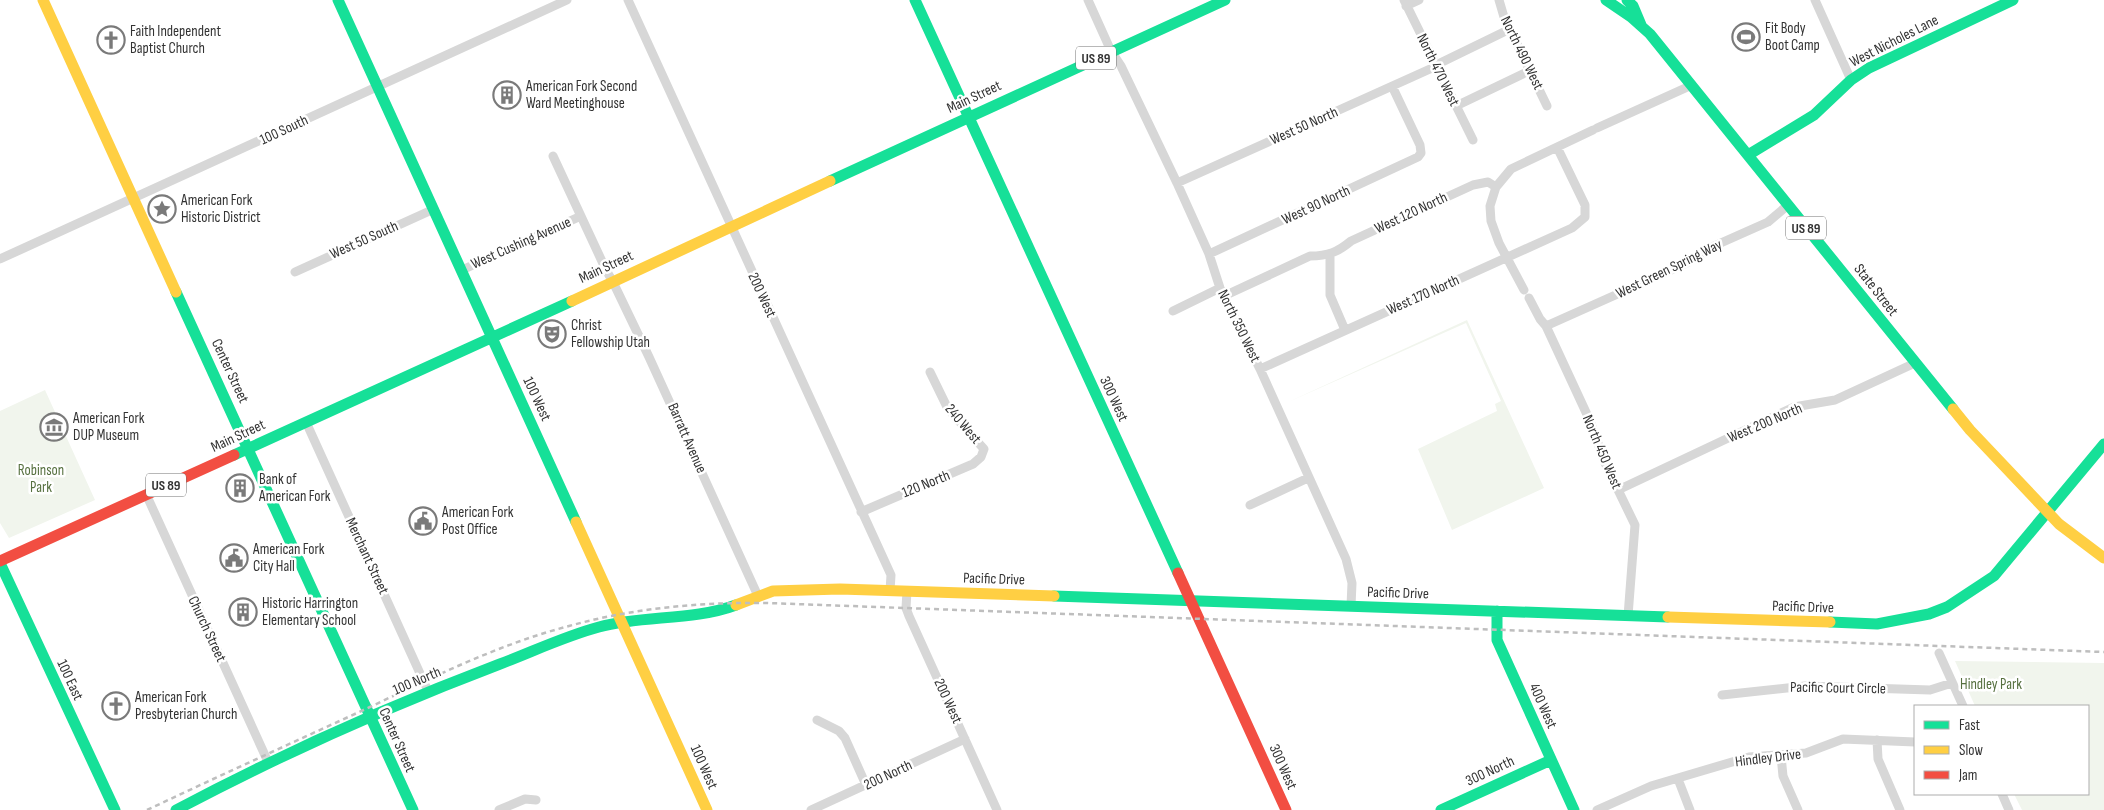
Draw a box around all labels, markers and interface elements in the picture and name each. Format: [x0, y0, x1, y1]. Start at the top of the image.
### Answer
street label: West Nicholes Lane [1846, 10, 1942, 72]
street label: North 490 West [1496, 13, 1548, 93]
place label: Fit Body Boot Camp [1765, 19, 1820, 55]
place label: Faith Independent Baptist Church [130, 22, 222, 58]
sports icon: Fit Body Boot Camp [1731, 22, 1761, 52]
church icon: Faith Independent Baptist Church [96, 25, 126, 55]
street label: North 470 West [1412, 31, 1464, 110]
road number: US 89 [1076, 46, 1116, 70]
street label: Main Street [944, 76, 1005, 118]
place label: American Fork Second Ward Meetinghouse [525, 77, 637, 113]
building icon: American Fork Second Ward Meetinghouse [492, 80, 522, 110]
street label: West 50 North [1267, 103, 1341, 149]
street label: 100 South [257, 111, 311, 149]
street label: West 90 North [1279, 181, 1353, 229]
street label: West 120 North [1372, 188, 1450, 238]
place label: American Fork Historic District [180, 191, 261, 227]
place icon: American Fork Historic District [147, 194, 177, 224]
street label: West Cushing Avenue [468, 212, 574, 274]
street label: West 50 South [327, 216, 401, 264]
road number: US 89 [1786, 217, 1826, 240]
street label: West Green Spring Way [1613, 235, 1725, 303]
street label: Main Street [576, 246, 637, 288]
street label: State Street [1850, 260, 1903, 320]
street label: 200 West [743, 269, 781, 321]
street label: West 170 North [1384, 271, 1462, 319]
street label: North 350 West [1213, 287, 1265, 366]
place label: Christ Fellowship Utah [571, 316, 650, 352]
theatre icon: Christ Fellowship Utah [537, 319, 567, 349]
street label: Center Street [207, 336, 253, 406]
street label: 300 West [1095, 373, 1133, 425]
street label: 100 West [519, 374, 556, 424]
street label: West 200 North [1725, 399, 1805, 447]
street label: Barratt Avenue [663, 400, 711, 476]
street label: 240 West [941, 400, 986, 448]
place label: American Fork DUP Museum [72, 409, 145, 445]
museum icon: American Fork DUP Museum [39, 412, 69, 442]
street label: North 450 West [1578, 412, 1626, 492]
street label: Main Street [208, 415, 269, 457]
park label: Robinson Park [18, 461, 64, 497]
street label: 120 North [899, 466, 953, 502]
place label: Bank of American Fork [258, 470, 331, 506]
building icon: Bank of American Fork [225, 473, 255, 503]
road number: US 89 [146, 474, 186, 496]
place label: American Fork Post Office [441, 503, 514, 539]
public building icon: American Fork Post Office [408, 506, 438, 536]
street label: Merchant Street [341, 515, 393, 598]
place label: American Fork City Hall [252, 540, 325, 576]
public building icon: American Fork City Hall [219, 543, 249, 573]
street label: Pacific Drive [963, 568, 1025, 590]
street label: Pacific Drive [1367, 582, 1429, 604]
street label: Church Street [183, 593, 231, 665]
place label: Historic Harrington Elementary School [262, 594, 358, 630]
street label: Pacific Drive [1772, 596, 1834, 618]
building icon: Historic Harrington Elementary School [228, 597, 258, 627]
street label: 100 East [52, 657, 88, 704]
street label: 100 North [390, 662, 444, 700]
street label: 200 West [929, 675, 967, 727]
park label: Hindley Park [1960, 675, 2022, 694]
street label: Pacific Court Circle [1790, 678, 1886, 698]
street label: 400 West [1525, 680, 1562, 732]
place label: American Fork Presbyterian Church [134, 688, 237, 724]
church icon: American Fork Presbyterian Church [101, 691, 131, 721]
street label: Center Street [374, 705, 420, 776]
legend [1914, 705, 2089, 795]
text: Fast [1959, 716, 1981, 735]
street label: 300 West [1265, 741, 1302, 793]
text: Slow [1959, 741, 1983, 760]
street label: 100 West [686, 742, 722, 792]
street label: Hindley Drive [1734, 745, 1802, 771]
street label: 300 North [1463, 752, 1517, 790]
street label: 200 North [861, 756, 915, 794]
text: Jam [1958, 766, 1977, 785]

